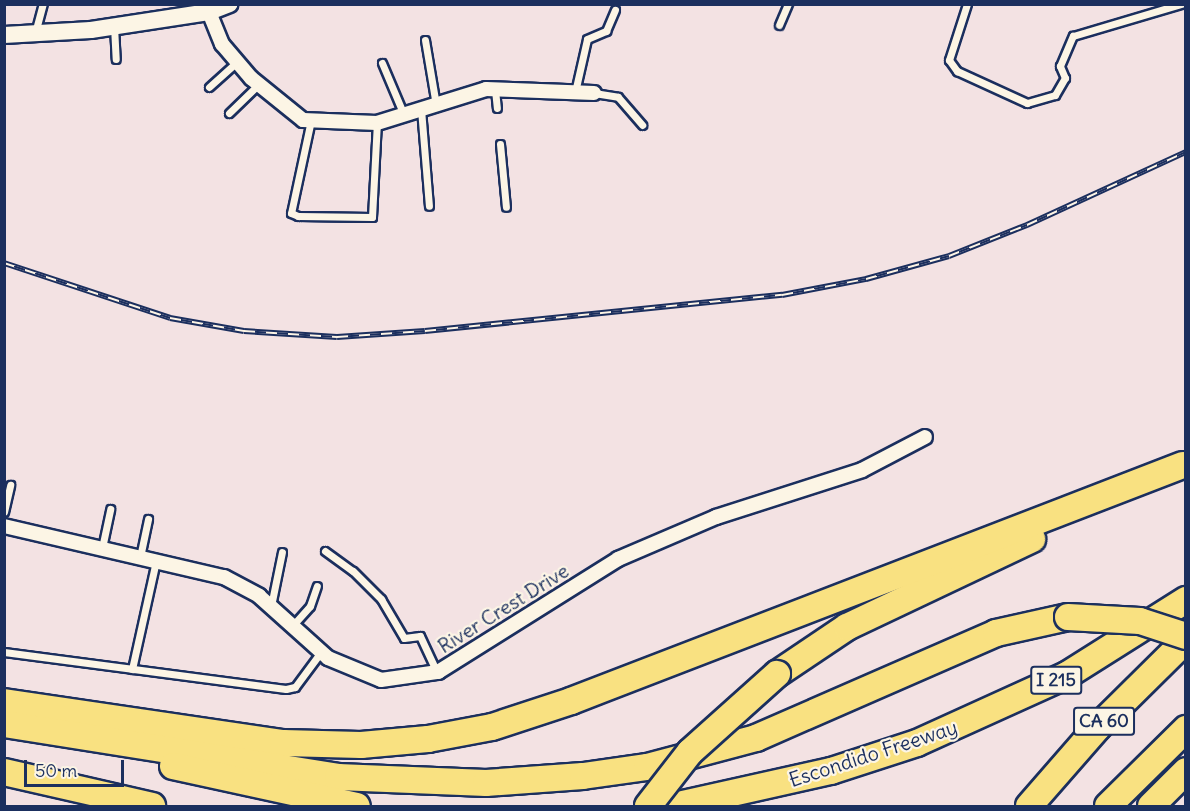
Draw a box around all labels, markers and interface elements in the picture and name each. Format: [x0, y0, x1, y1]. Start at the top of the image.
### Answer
street label: River Crest Drive [433, 558, 573, 658]
road number: I 215 [1029, 665, 1083, 695]
road number: CA 60 [1072, 706, 1136, 736]
street label: Escondido Freeway [786, 714, 960, 792]
scale bar [27, 748, 128, 786]
text: 50 m [35, 759, 77, 782]

